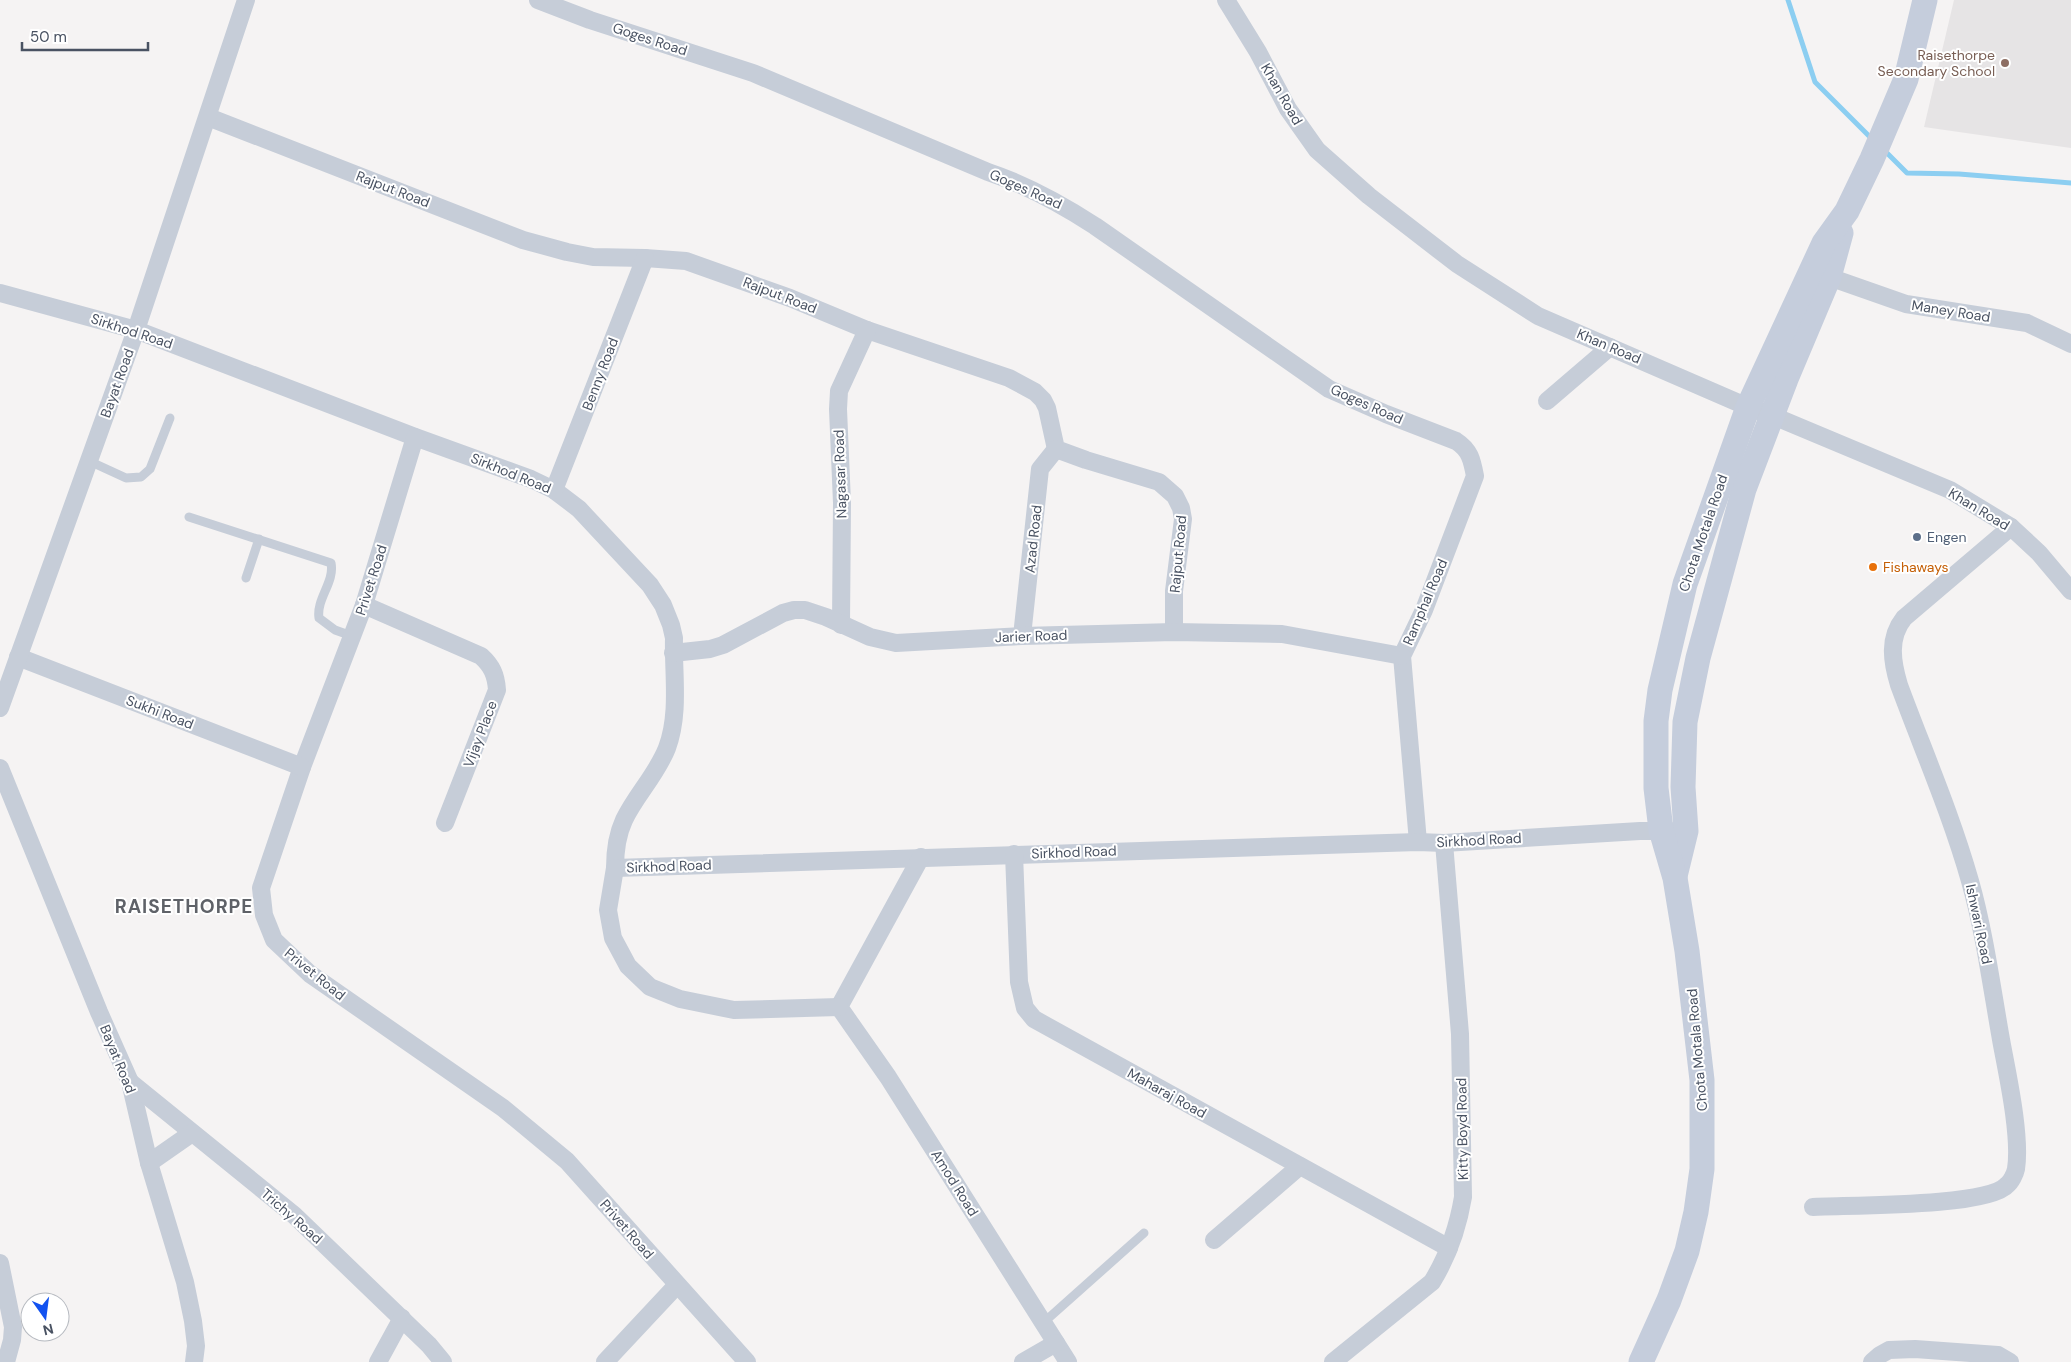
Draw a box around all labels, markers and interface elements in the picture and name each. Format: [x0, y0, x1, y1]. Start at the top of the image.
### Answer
street label: Goges Road [610, 18, 690, 60]
scale bar [22, 20, 149, 52]
text: 50 m [30, 27, 67, 47]
place label: Raisethorpe Secondary School [1878, 46, 1995, 80]
marker: Raisethorpe Secondary School [1999, 57, 2011, 69]
street label: Khan Road [1257, 60, 1307, 128]
street label: Goges Road [987, 165, 1065, 213]
street label: Rajput Road [353, 167, 433, 211]
street label: Rajput Road [740, 273, 820, 317]
street label: Maney Road [1910, 296, 1992, 326]
street label: Sirkhod Road [89, 309, 175, 353]
street label: Khan Road [1574, 324, 1644, 368]
street label: Benny Road [578, 335, 622, 413]
street label: Bayat Road [96, 346, 138, 420]
street label: Goges Road [1328, 380, 1406, 428]
street label: Nagasar Road [829, 429, 851, 519]
street label: Sirkhod Road [468, 449, 554, 497]
street label: Chota Motala Road [1674, 472, 1732, 594]
street label: Khan Road [1945, 484, 2013, 534]
street label: Azad Road [1020, 504, 1046, 574]
street label: Rajput Road [1166, 514, 1190, 594]
place label: Engen [1927, 528, 1966, 546]
marker: Engen [1911, 531, 1923, 543]
street label: Privet Road [351, 542, 391, 618]
street label: Ramphal Road [1399, 556, 1451, 648]
place label: Fishaways [1883, 558, 1949, 576]
marker: Fishaways [1867, 561, 1879, 573]
street label: Jarier Road [994, 626, 1068, 646]
street label: Sukhi Road [124, 691, 196, 733]
street label: Vijay Place [459, 698, 501, 770]
street label: Sirkhod Road [1436, 829, 1522, 851]
street label: Sirkhod Road [1031, 842, 1117, 862]
street label: Sirkhod Road [626, 856, 712, 876]
street label: Ishwari Road [1962, 882, 1996, 966]
district label: RAISETHORPE [115, 894, 253, 919]
street label: Privet Road [281, 944, 349, 1004]
street label: Chota Motala Road [1683, 988, 1711, 1112]
street label: Bayat Road [96, 1022, 140, 1096]
street label: Maharaj Road [1124, 1064, 1210, 1122]
street label: Kitty Boyd Road [1452, 1078, 1472, 1180]
street label: Amod Road [927, 1146, 983, 1220]
street label: Trichy Road [258, 1184, 326, 1248]
street label: Privet Road [596, 1195, 658, 1263]
north arrow [20, 1292, 70, 1342]
text: N [41, 1320, 55, 1340]

